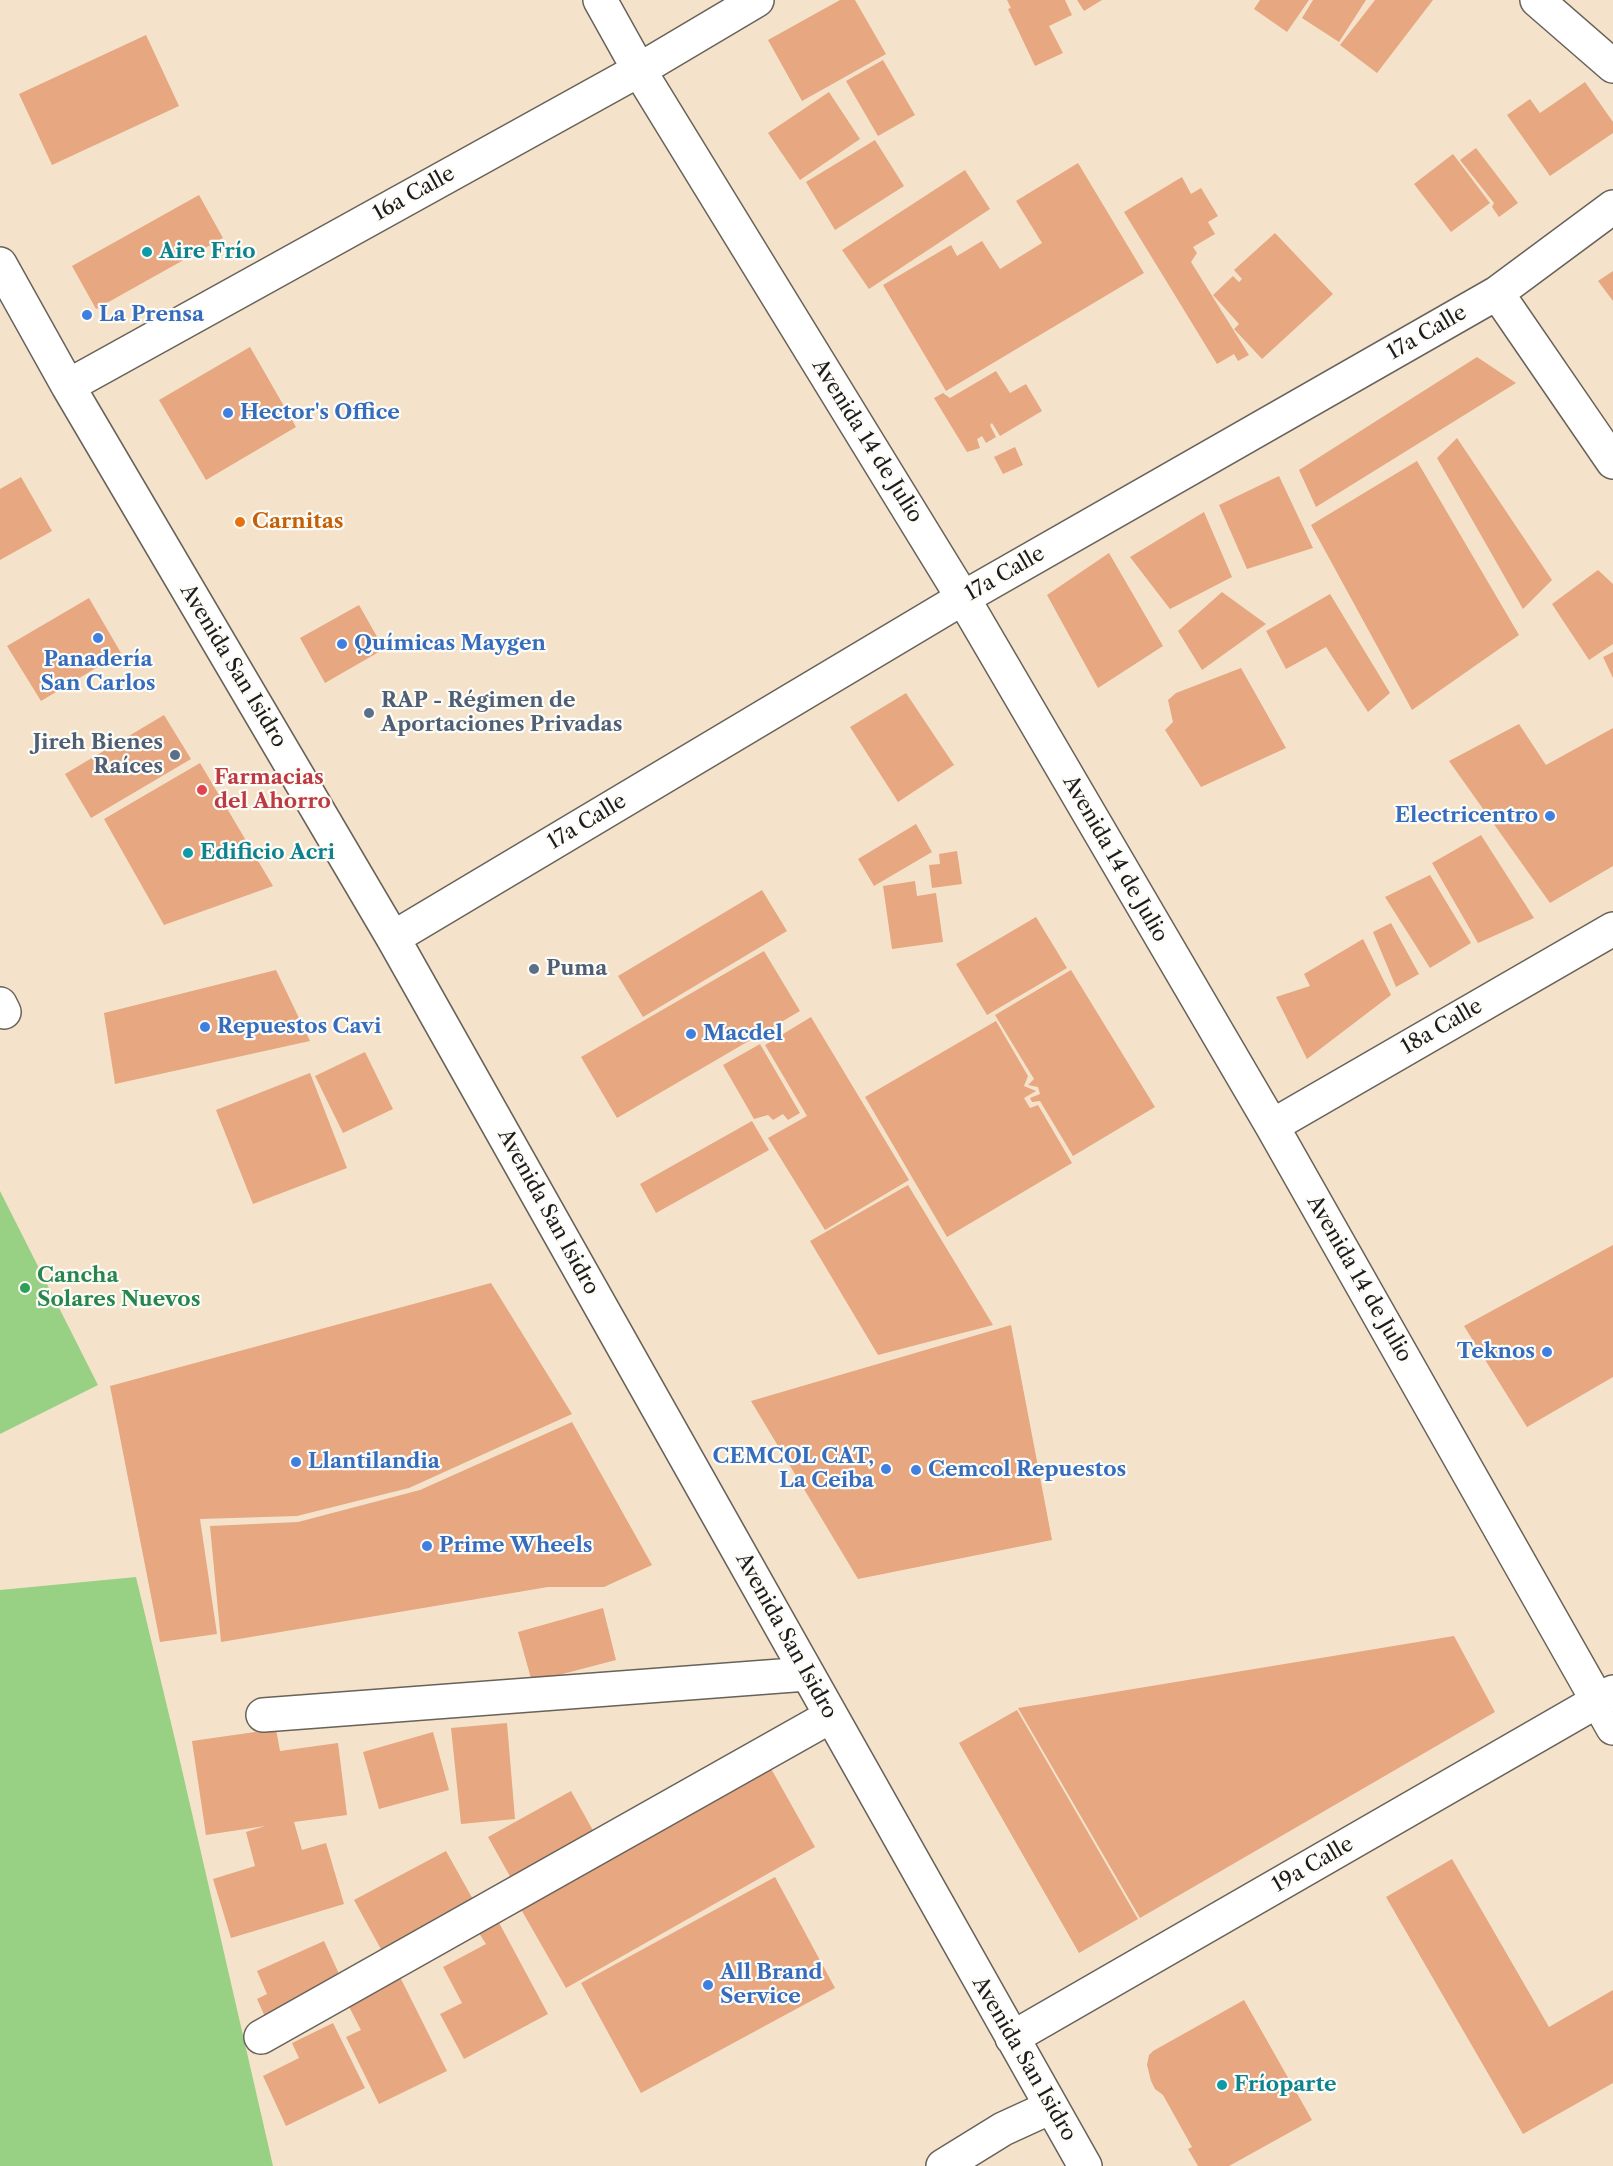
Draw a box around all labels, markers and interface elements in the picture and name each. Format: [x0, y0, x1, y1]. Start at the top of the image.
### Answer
street label: 16a Calle [369, 161, 459, 227]
place label: Aire Frío [159, 239, 256, 265]
marker: Aire Frío [140, 245, 154, 259]
street label: 17a Calle [1383, 300, 1471, 366]
place label: La Prensa [99, 302, 204, 328]
marker: La Prensa [80, 308, 94, 322]
street label: Avenida 14 de Julio [806, 355, 928, 527]
place label: Hector's Office [240, 400, 400, 426]
marker: Hector's Office [221, 406, 235, 420]
place label: Carnitas [252, 509, 344, 535]
marker: Carnitas [233, 515, 247, 529]
street label: 17a Calle [961, 541, 1049, 607]
street label: Avenida San Isidro [174, 580, 292, 752]
marker: Panadería San Carlos [91, 631, 105, 645]
place label: Químicas Maygen [354, 631, 546, 657]
marker: Químicas Maygen [335, 637, 349, 651]
place label: Panadería San Carlos [41, 647, 155, 697]
place label: RAP - Régimen de Aportaciones Privadas [381, 688, 622, 738]
marker: RAP - Régimen de Aportaciones Privadas [362, 706, 376, 720]
place label: Jireh Bienes Raíces [33, 730, 163, 780]
marker: Jireh Bienes Raíces [168, 748, 182, 762]
place label: Farmacias del Ahorro [214, 765, 331, 815]
street label: Avenida 14 de Julio [1057, 771, 1173, 947]
marker: Farmacias del Ahorro [195, 783, 209, 797]
street label: 17a Calle [543, 789, 631, 855]
place label: Electricentro [1395, 803, 1538, 829]
marker: Electricentro [1543, 809, 1557, 823]
place label: Edificio Acri [200, 840, 335, 866]
marker: Edificio Acri [181, 846, 195, 860]
place label: Puma [546, 956, 607, 982]
marker: Puma [527, 962, 541, 976]
street label: 18a Calle [1397, 994, 1487, 1060]
place label: Repuestos Cavi [217, 1014, 381, 1040]
marker: Repuestos Cavi [198, 1020, 212, 1034]
place label: Macdel [703, 1021, 783, 1047]
marker: Macdel [684, 1027, 698, 1041]
street label: Avenida San Isidro [492, 1125, 604, 1299]
street label: Avenida 14 de Julio [1301, 1191, 1417, 1367]
place label: Cancha Solares Nuevos [37, 1263, 200, 1313]
marker: Cancha Solares Nuevos [18, 1281, 32, 1295]
place label: Teknos [1457, 1339, 1535, 1365]
marker: Teknos [1540, 1345, 1554, 1359]
place label: CEMCOL CAT, La Ceiba [713, 1444, 874, 1494]
place label: Llantilandia [308, 1449, 440, 1475]
marker: Llantilandia [289, 1455, 303, 1469]
place label: Cemcol Repuestos [928, 1457, 1126, 1483]
marker: CEMCOL CAT, La Ceiba [879, 1462, 893, 1476]
marker: Cemcol Repuestos [909, 1463, 923, 1477]
place label: Prime Wheels [439, 1533, 593, 1559]
marker: Prime Wheels [420, 1539, 434, 1553]
street label: Avenida San Isidro [730, 1549, 842, 1723]
street label: 19a Calle [1268, 1832, 1358, 1898]
place label: All Brand Service [720, 1960, 823, 2010]
street label: Avenida San Isidro [967, 1972, 1081, 2146]
marker: All Brand Service [701, 1978, 715, 1992]
place label: Fríoparte [1234, 2072, 1337, 2098]
marker: Fríoparte [1215, 2078, 1229, 2092]

